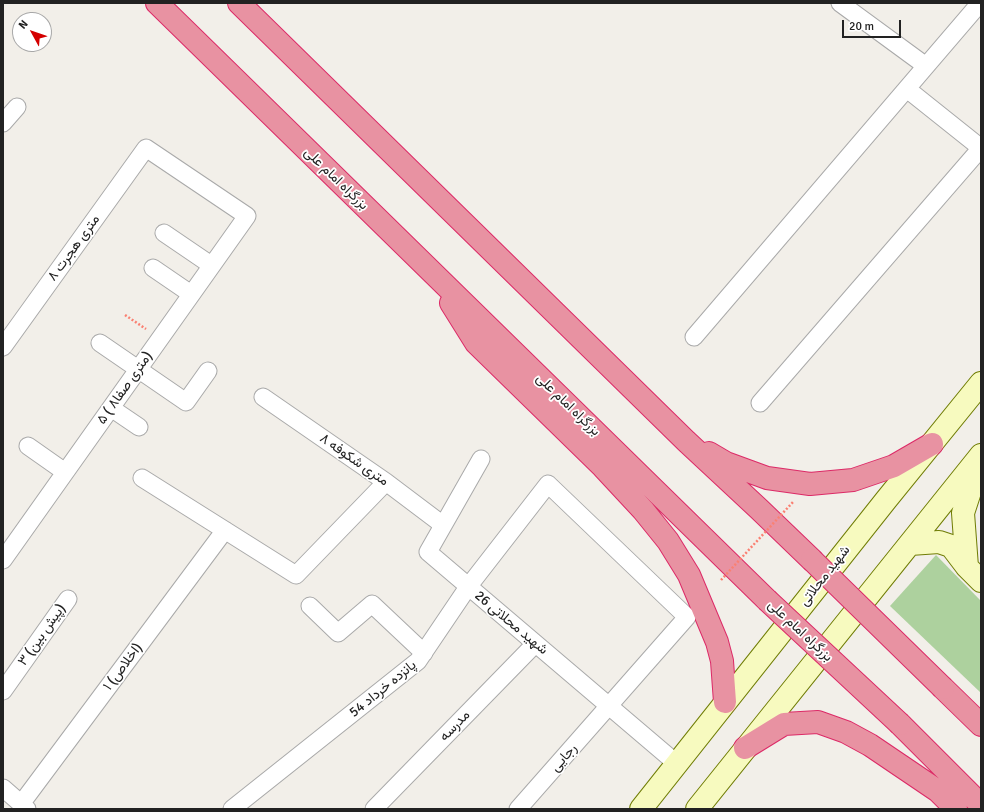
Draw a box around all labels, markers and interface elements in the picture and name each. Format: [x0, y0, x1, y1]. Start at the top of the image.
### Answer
north arrow [12, 12, 52, 52]
scale bar [844, 12, 903, 38]
text: N [16, 17, 31, 32]
text: 20 m [849, 19, 874, 34]
street label: بزرگراه امام علی [300, 144, 372, 214]
street label: ۸ متری هجرت [44, 212, 104, 284]
street label: ۵ ( ۸متری صفا) [94, 348, 156, 428]
street label: بزرگراه امام علی [532, 370, 604, 440]
street label: ۸ متری شکوفه [316, 430, 392, 490]
street label: شهید محلاتی [796, 542, 854, 610]
street label: شهید محلاتی 26 [471, 587, 551, 659]
street label: بزرگراه امام علی [764, 597, 836, 665]
street label: ۳ (پیش بین) [15, 601, 69, 669]
street label: ۱ (اخلاص) [100, 640, 146, 694]
street label: پانزده خرداد 54 [346, 657, 420, 721]
street label: مدرسه [436, 707, 474, 745]
street label: رجایی [547, 740, 581, 776]

